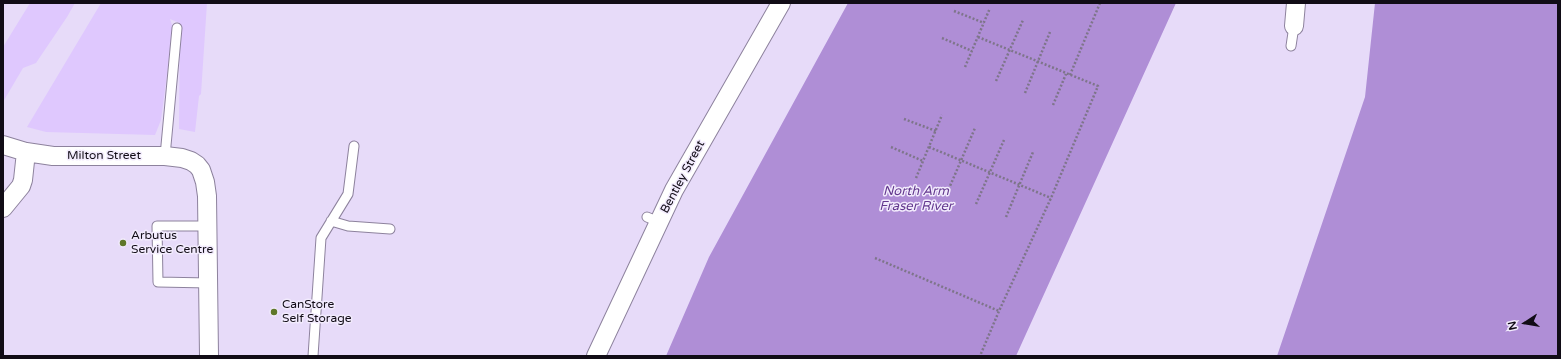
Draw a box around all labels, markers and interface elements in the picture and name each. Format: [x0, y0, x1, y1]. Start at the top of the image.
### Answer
street label: Bentley Street [658, 138, 708, 216]
street label: Milton Street [67, 149, 141, 163]
water label: North Arm Fraser River [879, 184, 953, 215]
place label: Arbutus Service Centre [131, 229, 213, 257]
marker: Arbutus Service Centre [118, 238, 128, 248]
place label: CanStore Self Storage [282, 298, 352, 326]
north arrow [1505, 303, 1545, 343]
marker: CanStore Self Storage [269, 307, 279, 317]
text: N [1505, 320, 1520, 331]

